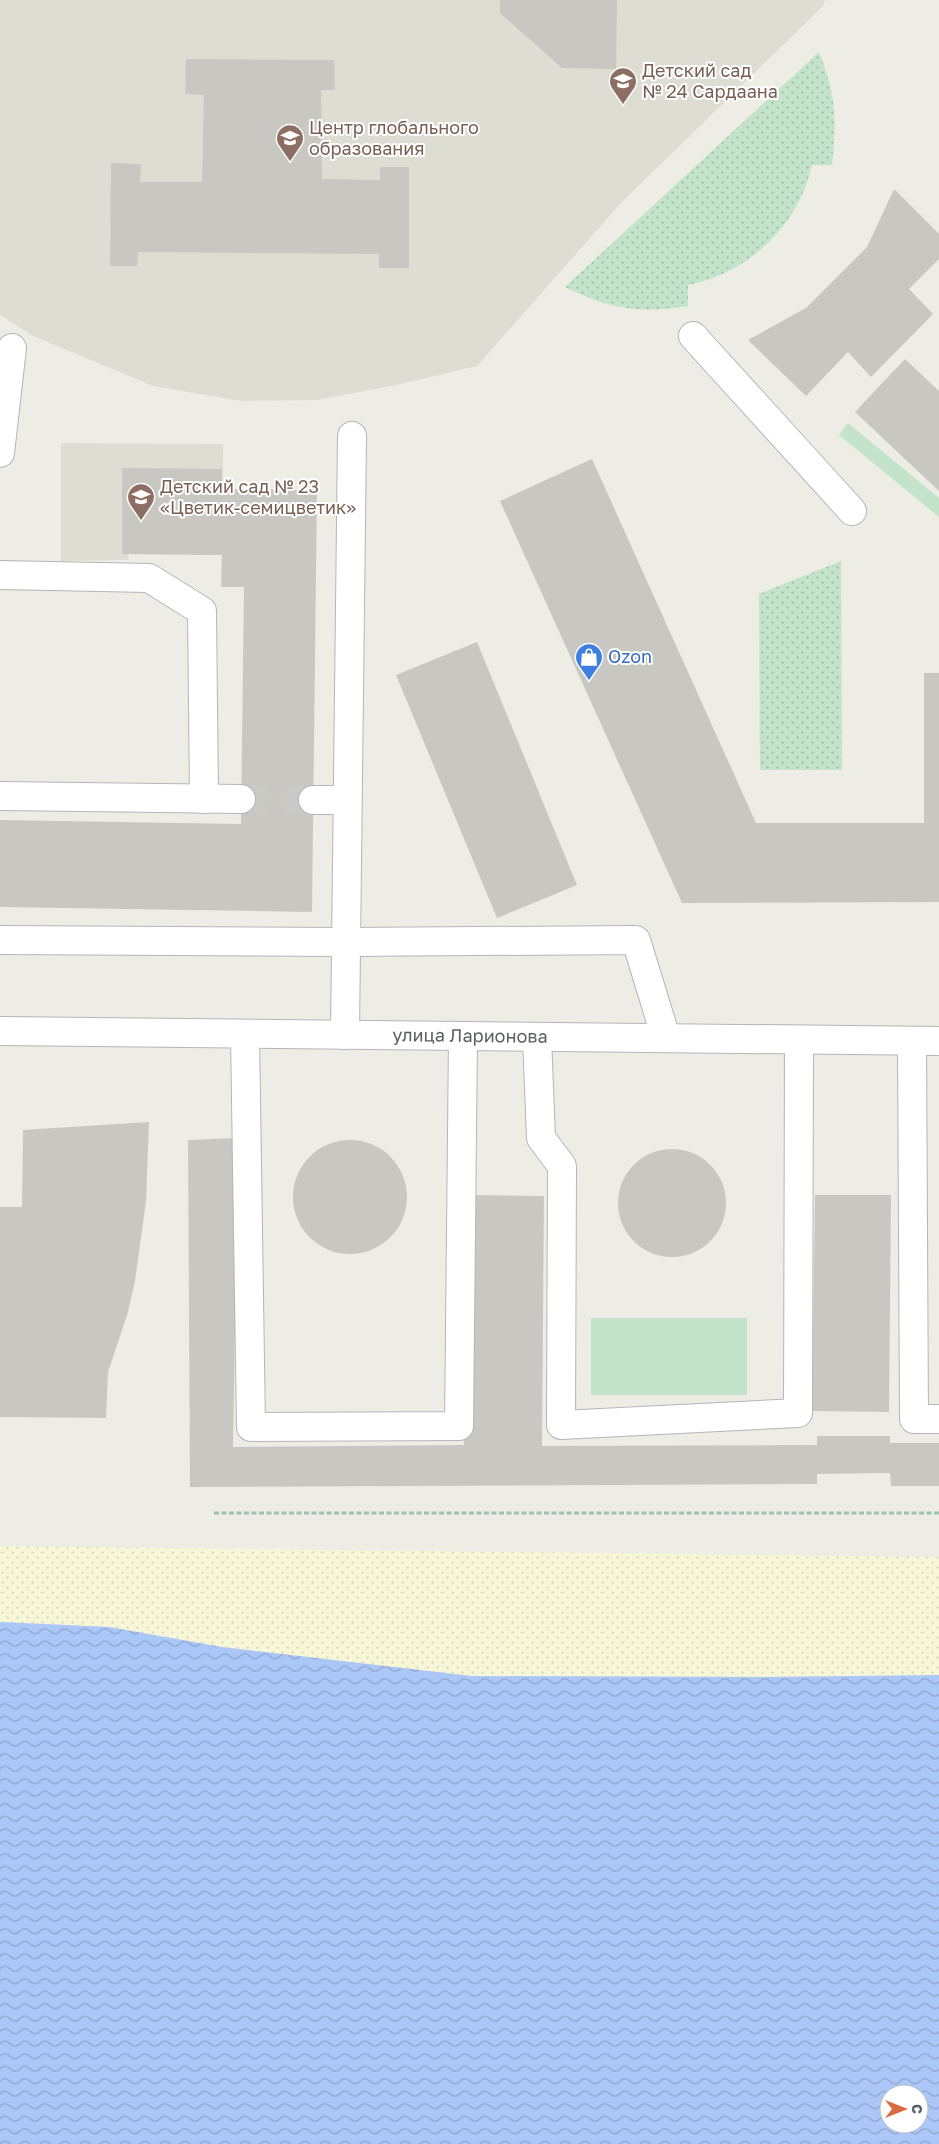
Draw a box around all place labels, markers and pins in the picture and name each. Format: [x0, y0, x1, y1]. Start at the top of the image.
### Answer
place label: Детский сад № 24 Сардаана [642, 59, 778, 102]
school or university icon: Детский сад № 24 Сардаана [608, 66, 638, 105]
place label: Центр глобального образования [309, 116, 479, 159]
school or university icon: Центр глобального образования [275, 123, 305, 162]
place label: Детский сад № 23 «Цветик-семицветик» [160, 475, 356, 518]
school or university icon: Детский сад № 23 «Цветик-семицветик» [126, 482, 156, 521]
shop icon: Ozon [574, 642, 604, 681]
place label: Ozon [608, 645, 652, 667]

